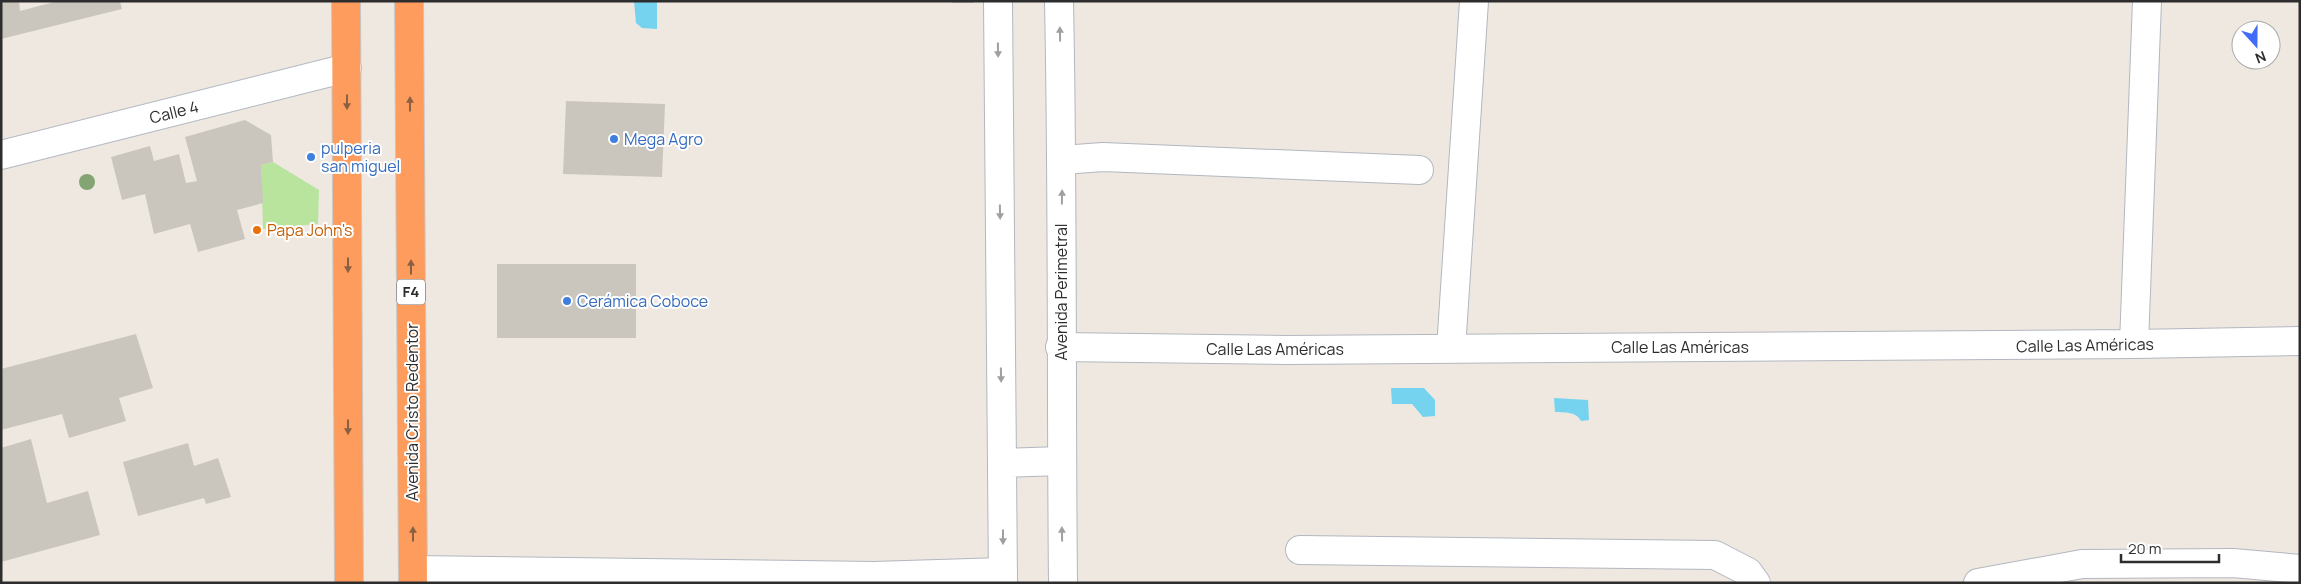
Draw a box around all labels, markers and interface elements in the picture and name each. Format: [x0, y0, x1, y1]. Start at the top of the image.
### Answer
north arrow [2231, 20, 2281, 70]
one-way arrow [1056, 26, 1064, 42]
one-way arrow [994, 42, 1002, 58]
text: N [2253, 47, 2269, 68]
street label: Calle 4 [147, 95, 201, 129]
one-way arrow [343, 95, 351, 111]
one-way arrow [406, 96, 414, 112]
place label: Mega Agro [624, 128, 703, 150]
marker: Mega Agro [608, 133, 620, 145]
place label: pulperia san miguel [321, 137, 400, 177]
marker: pulperia san miguel [305, 151, 317, 163]
one-way arrow [1058, 188, 1066, 204]
one-way arrow [996, 205, 1004, 221]
place label: Papa John's [267, 219, 353, 241]
street label: Avenida Perimetral [1050, 223, 1072, 361]
marker: Papa John's [251, 224, 263, 236]
one-way arrow [344, 257, 352, 273]
one-way arrow [407, 258, 415, 274]
road number: F4 [397, 280, 425, 304]
place label: Cerámica Coboce [577, 290, 708, 312]
marker: Cerámica Coboce [561, 295, 573, 307]
street label: Avenida Cristo Redentor [401, 323, 423, 501]
street label: Calle Las Américas [2016, 333, 2154, 357]
street label: Calle Las Américas [1611, 336, 1749, 358]
street label: Calle Las Américas [1206, 338, 1344, 360]
one-way arrow [998, 367, 1006, 383]
one-way arrow [344, 420, 352, 436]
one-way arrow [409, 526, 417, 542]
one-way arrow [1058, 526, 1066, 542]
one-way arrow [999, 530, 1007, 546]
scale bar [2121, 532, 2218, 564]
text: 20 m [2128, 538, 2161, 559]

